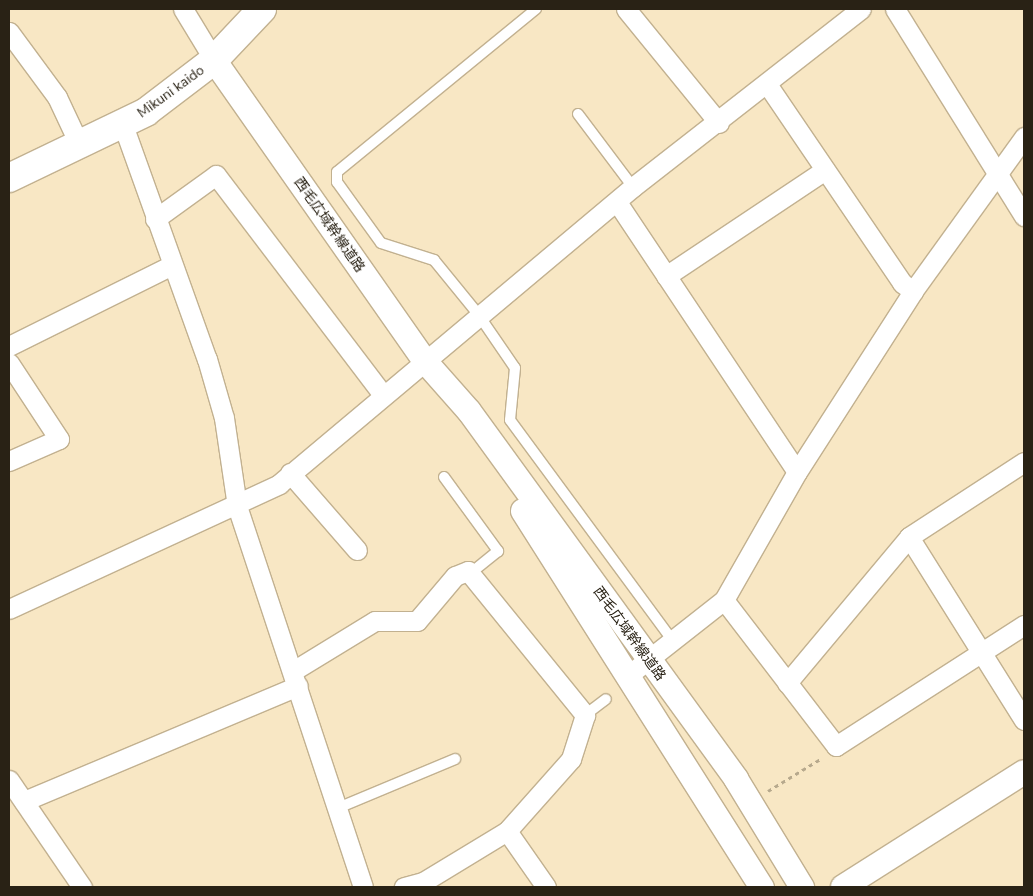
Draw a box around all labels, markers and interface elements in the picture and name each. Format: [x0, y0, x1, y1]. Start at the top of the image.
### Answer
street label: Mikuni kaido [134, 62, 208, 122]
street label: 西毛広域幹線道路 [290, 174, 368, 276]
street label: 西毛広域幹線道路 [589, 584, 669, 684]

